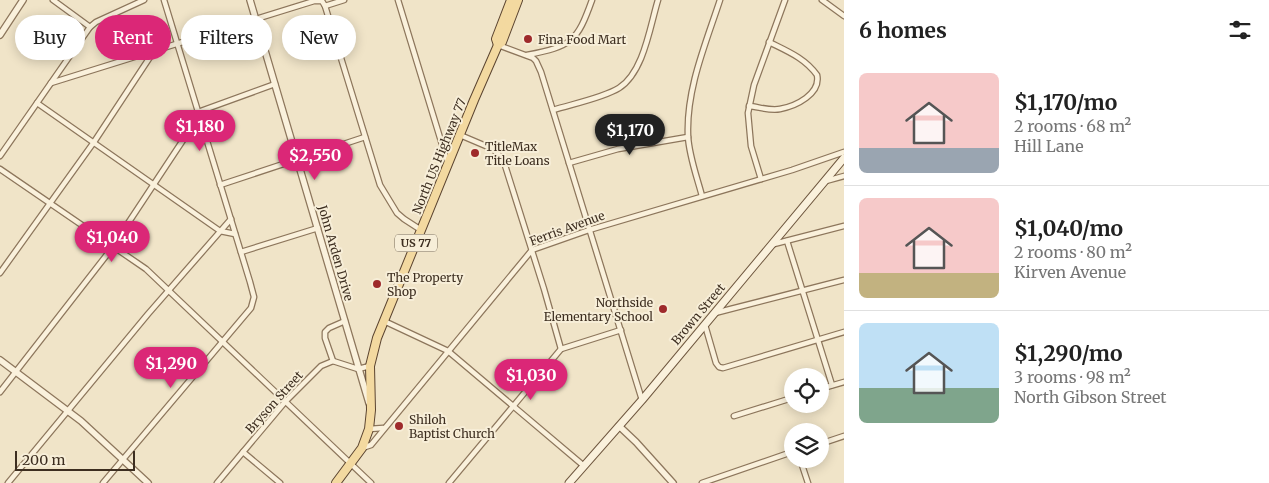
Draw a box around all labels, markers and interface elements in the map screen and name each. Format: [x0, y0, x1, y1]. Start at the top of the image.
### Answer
chip: Buy [15, 15, 85, 60]
chip: Rent [95, 15, 171, 60]
chip: Filters [181, 15, 272, 60]
chip: New [282, 15, 356, 60]
icon: filters [1226, 16, 1254, 44]
text: 6 homes [859, 17, 947, 44]
place label: Fina Food Mart [538, 32, 627, 47]
marker: Fina Food Mart [522, 33, 534, 45]
text: $1,170/mo [1014, 89, 1117, 116]
icon: home [899, 93, 959, 153]
street label: North US Highway 77 [409, 96, 469, 216]
pin: $1,180 [159, 110, 241, 152]
pin: $1,170 [589, 114, 671, 156]
text: $1,180 [175, 116, 225, 136]
text: 2 rooms · 68 m² [1014, 116, 1131, 136]
text: $1,170 [606, 120, 654, 140]
text: Hill Lane [1014, 136, 1084, 156]
pin: $2,550 [274, 138, 356, 181]
place label: TitleMax Title Loans [485, 139, 550, 168]
text: $2,550 [289, 145, 341, 165]
marker: TitleMax Title Loans [469, 147, 481, 159]
street label: John Arden Drive [315, 203, 357, 303]
street label: Ferris Avenue [527, 207, 607, 249]
text: $1,040/mo [1014, 215, 1123, 242]
icon: home [899, 218, 959, 278]
pin: $1,040 [71, 220, 153, 263]
text: $1,040 [86, 227, 138, 247]
road number: US 77 [395, 234, 437, 252]
text: 2 rooms · 80 m² [1014, 242, 1132, 262]
text: Kirven Avenue [1014, 262, 1126, 282]
place label: The Property Shop [387, 270, 463, 299]
marker: The Property Shop [371, 278, 383, 290]
street label: Brown Street [668, 280, 728, 348]
place label: Northside Elementary School [544, 295, 653, 324]
marker: Northside Elementary School [657, 303, 669, 315]
text: $1,290/mo [1014, 340, 1122, 367]
icon: home [899, 343, 959, 403]
pin: $1,290 [130, 346, 212, 389]
text: $1,290 [145, 353, 197, 373]
pin: $1,030 [490, 358, 572, 401]
text: $1,030 [505, 365, 557, 385]
text: 3 rooms · 98 m² [1014, 367, 1131, 387]
street label: Bryson Street [242, 368, 306, 436]
map controls [784, 368, 829, 468]
button: locate [784, 368, 829, 413]
text: North Gibson Street [1014, 387, 1167, 407]
place label: Shiloh Baptist Church [409, 412, 495, 441]
marker: Shiloh Baptist Church [393, 420, 405, 432]
button: layers [784, 423, 829, 468]
scale bar [15, 448, 135, 471]
text: 200 m [22, 451, 65, 469]

